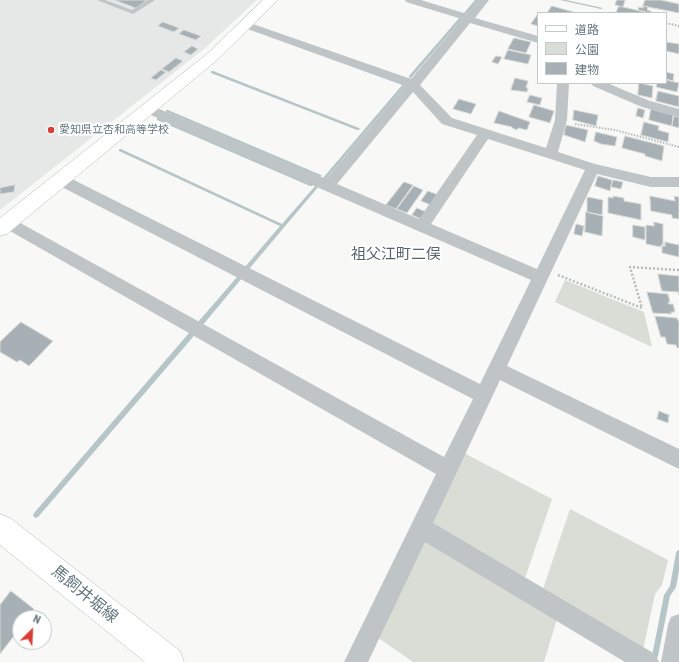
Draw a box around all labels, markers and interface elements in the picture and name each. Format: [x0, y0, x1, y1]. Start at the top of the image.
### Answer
legend [537, 12, 667, 84]
text: 道路 [575, 23, 599, 37]
text: 公園 [575, 43, 599, 57]
text: 建物 [575, 63, 599, 77]
place label: 愛知県立杏和高等学校 [59, 123, 169, 137]
marker: 愛知県立杏和高等学校 [46, 125, 56, 135]
district label: 祖父江町二俣 [351, 246, 441, 264]
street label: 馬飼井堀線 [47, 562, 121, 628]
north arrow [12, 610, 52, 650]
text: N [31, 612, 42, 627]

